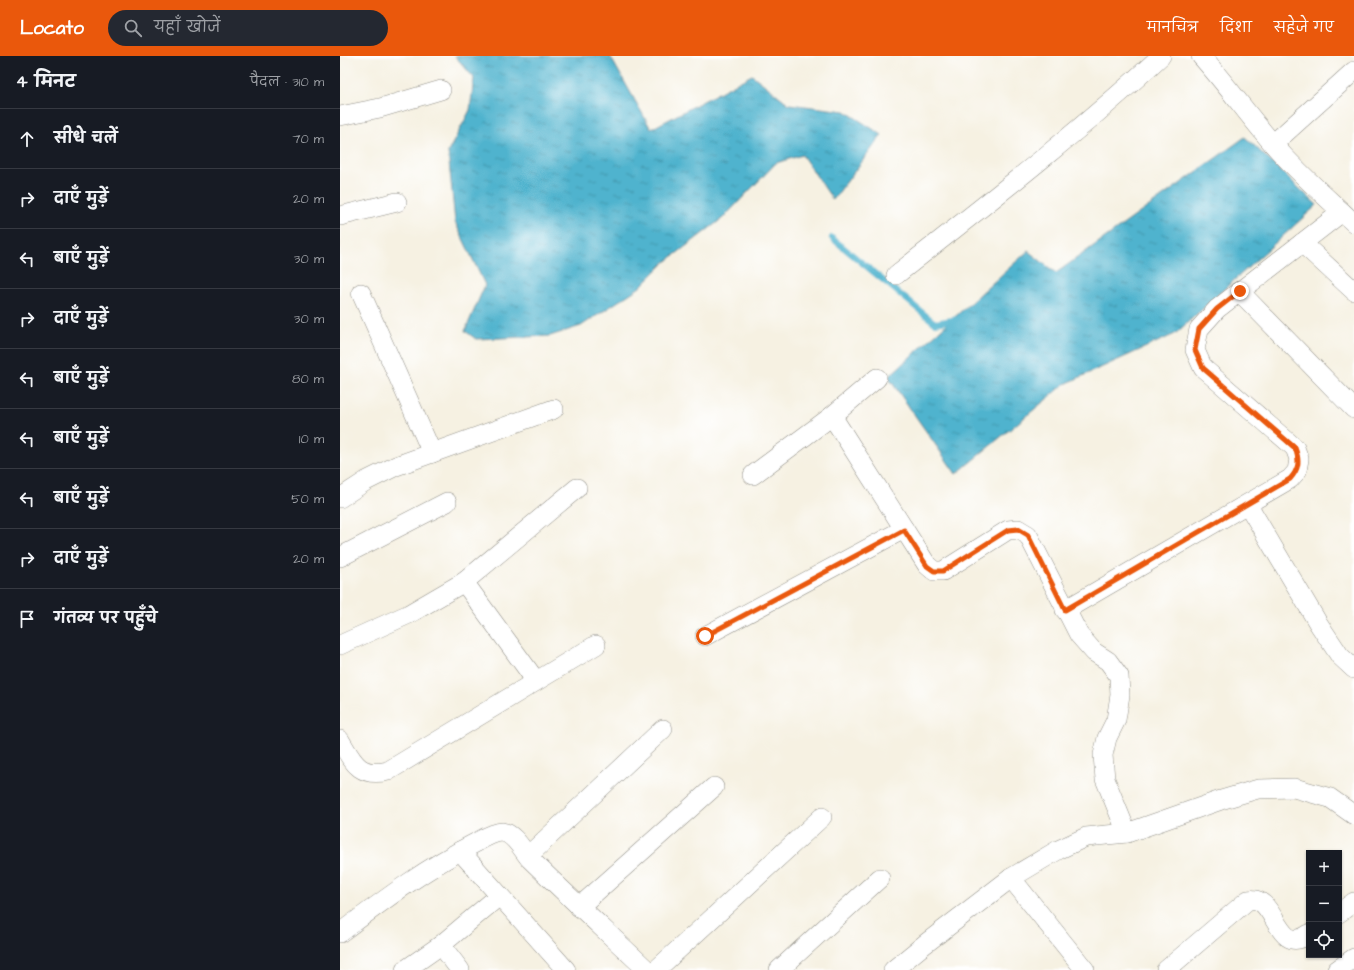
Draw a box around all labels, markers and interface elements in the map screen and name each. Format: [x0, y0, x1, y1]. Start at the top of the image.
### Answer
search box [108, 10, 388, 46]
text: Locato [20, 15, 84, 42]
icon: search [122, 17, 144, 39]
text: यहाँ खोजें [154, 17, 221, 38]
text: मानचित्र [1147, 18, 1198, 38]
text: दिशा [1220, 18, 1252, 38]
text: सहेजे गए [1274, 18, 1334, 38]
text: 4 मिनट [16, 70, 76, 94]
text: पैदल · 310 m [250, 73, 324, 91]
icon: ahead [16, 128, 38, 150]
text: सीधे चलें [54, 128, 118, 149]
text: 70 m [292, 130, 324, 148]
icon: right [16, 188, 38, 210]
text: दाएँ मुड़ें [54, 188, 108, 209]
text: 20 m [293, 190, 324, 208]
icon: left [16, 248, 38, 270]
text: बाएँ मुड़ें [54, 248, 109, 269]
text: 30 m [294, 250, 324, 268]
route end [1231, 282, 1249, 300]
icon: right [16, 308, 38, 330]
text: दाएँ मुड़ें [54, 308, 108, 329]
text: 30 m [294, 310, 324, 328]
icon: left [16, 368, 38, 390]
text: बाएँ मुड़ें [54, 368, 109, 389]
text: 80 m [292, 370, 324, 388]
icon: left [16, 428, 38, 450]
text: बाएँ मुड़ें [54, 428, 109, 449]
text: 10 m [299, 430, 324, 448]
icon: left [16, 488, 38, 510]
text: बाएँ मुड़ें [54, 488, 109, 509]
text: 50 m [291, 490, 324, 508]
icon: right [16, 548, 38, 570]
text: दाएँ मुड़ें [54, 548, 108, 569]
text: 20 m [293, 550, 324, 568]
icon: arrive [16, 608, 38, 630]
text: गंतव्य पर पहुँचे [54, 608, 157, 629]
route start [696, 627, 714, 645]
map controls [1306, 850, 1342, 958]
button: + [1306, 850, 1342, 886]
button: − [1306, 886, 1342, 922]
button: locate [1306, 922, 1342, 958]

